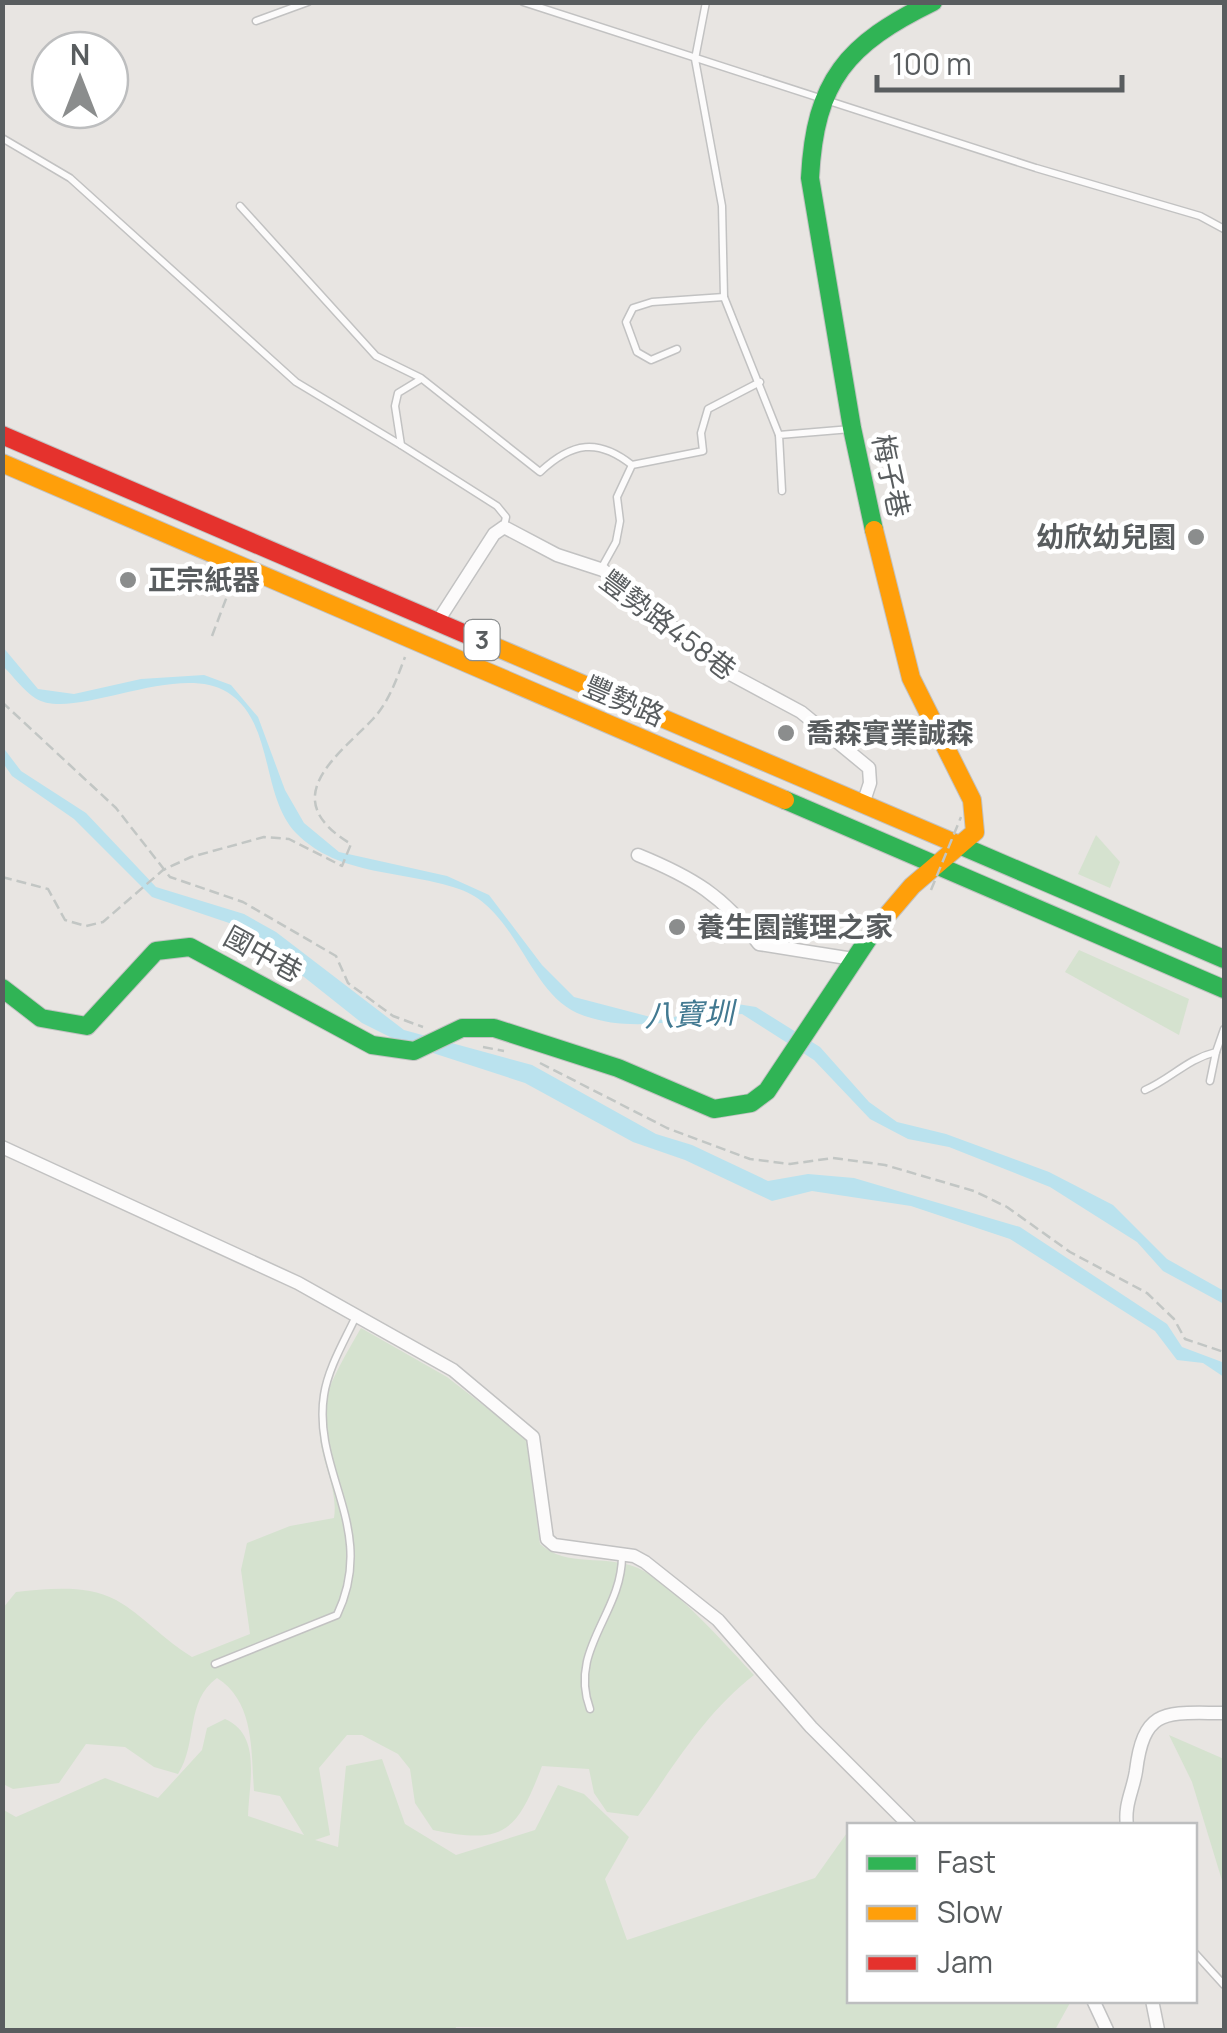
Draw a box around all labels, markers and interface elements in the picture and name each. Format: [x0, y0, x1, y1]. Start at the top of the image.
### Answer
north arrow [30, 30, 130, 130]
scale bar [877, 30, 1122, 92]
text: N [70, 35, 90, 73]
text: 100 m [892, 43, 972, 84]
street label: 梅子巷 [865, 431, 919, 521]
place label: 幼欣幼兒園 [1036, 517, 1176, 555]
marker: 幼欣幼兒園 [1185, 526, 1207, 548]
place label: 正宗紙器 [148, 560, 260, 598]
street label: 豐勢路458巷 [593, 561, 744, 688]
marker: 正宗紙器 [117, 569, 139, 591]
road number: 3 [464, 620, 500, 660]
street label: 豐勢路 [578, 666, 670, 734]
place label: 喬森實業誠森 [806, 713, 974, 751]
marker: 喬森實業誠森 [775, 722, 797, 744]
place label: 養生園護理之家 [697, 907, 893, 945]
street label: 國中巷 [218, 916, 309, 990]
marker: 養生園護理之家 [666, 916, 688, 938]
water label: 八寶圳 [643, 991, 739, 1036]
legend [847, 1823, 1197, 2003]
text: Fast [937, 1841, 996, 1882]
text: Slow [937, 1891, 1003, 1932]
text: Jam [937, 1941, 993, 1982]

